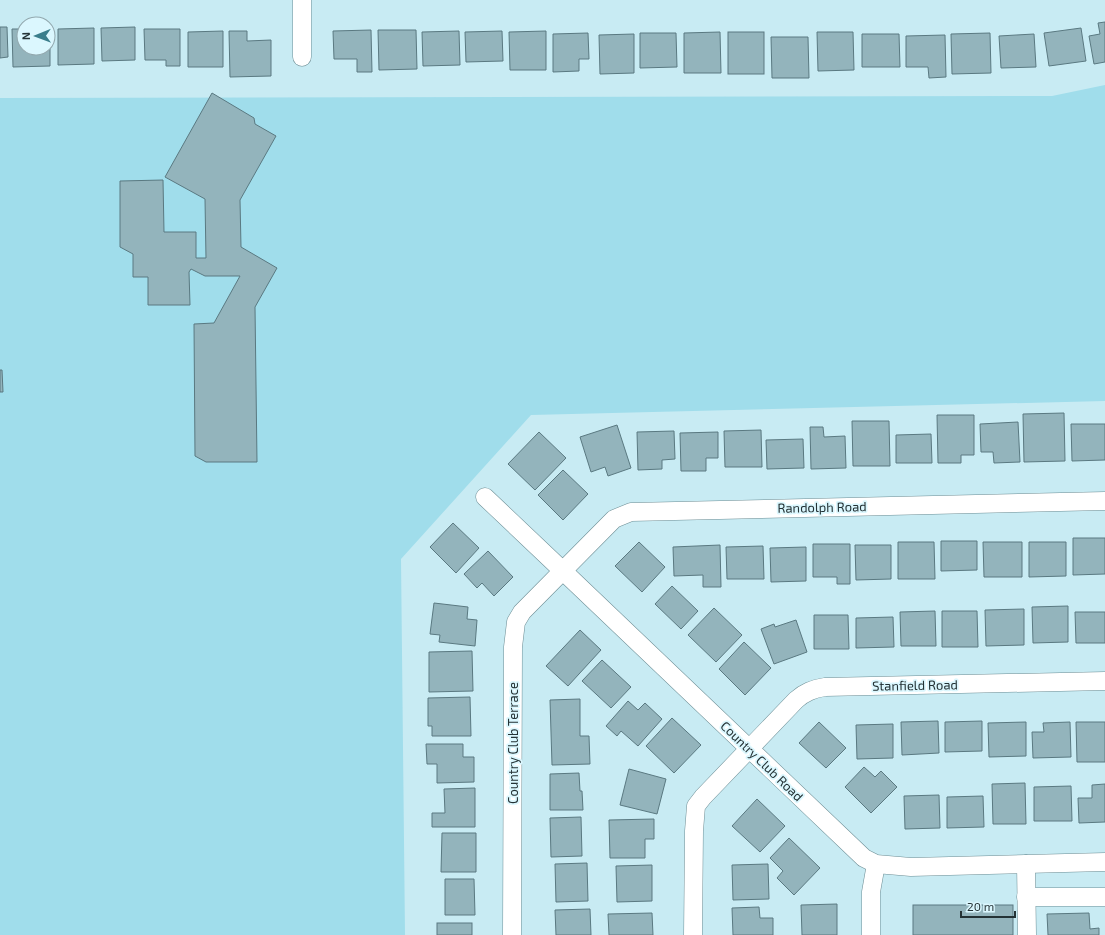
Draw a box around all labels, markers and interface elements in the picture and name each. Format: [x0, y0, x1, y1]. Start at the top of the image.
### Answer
north arrow [16, 16, 56, 56]
text: N [19, 32, 32, 40]
street label: Randolph Road [777, 498, 867, 516]
street label: Stanfield Road [872, 676, 958, 694]
street label: Country Club Terrace [505, 682, 521, 804]
street label: Country Club Road [717, 718, 807, 804]
scale bar [961, 893, 1015, 919]
text: 20 m [967, 899, 994, 913]

